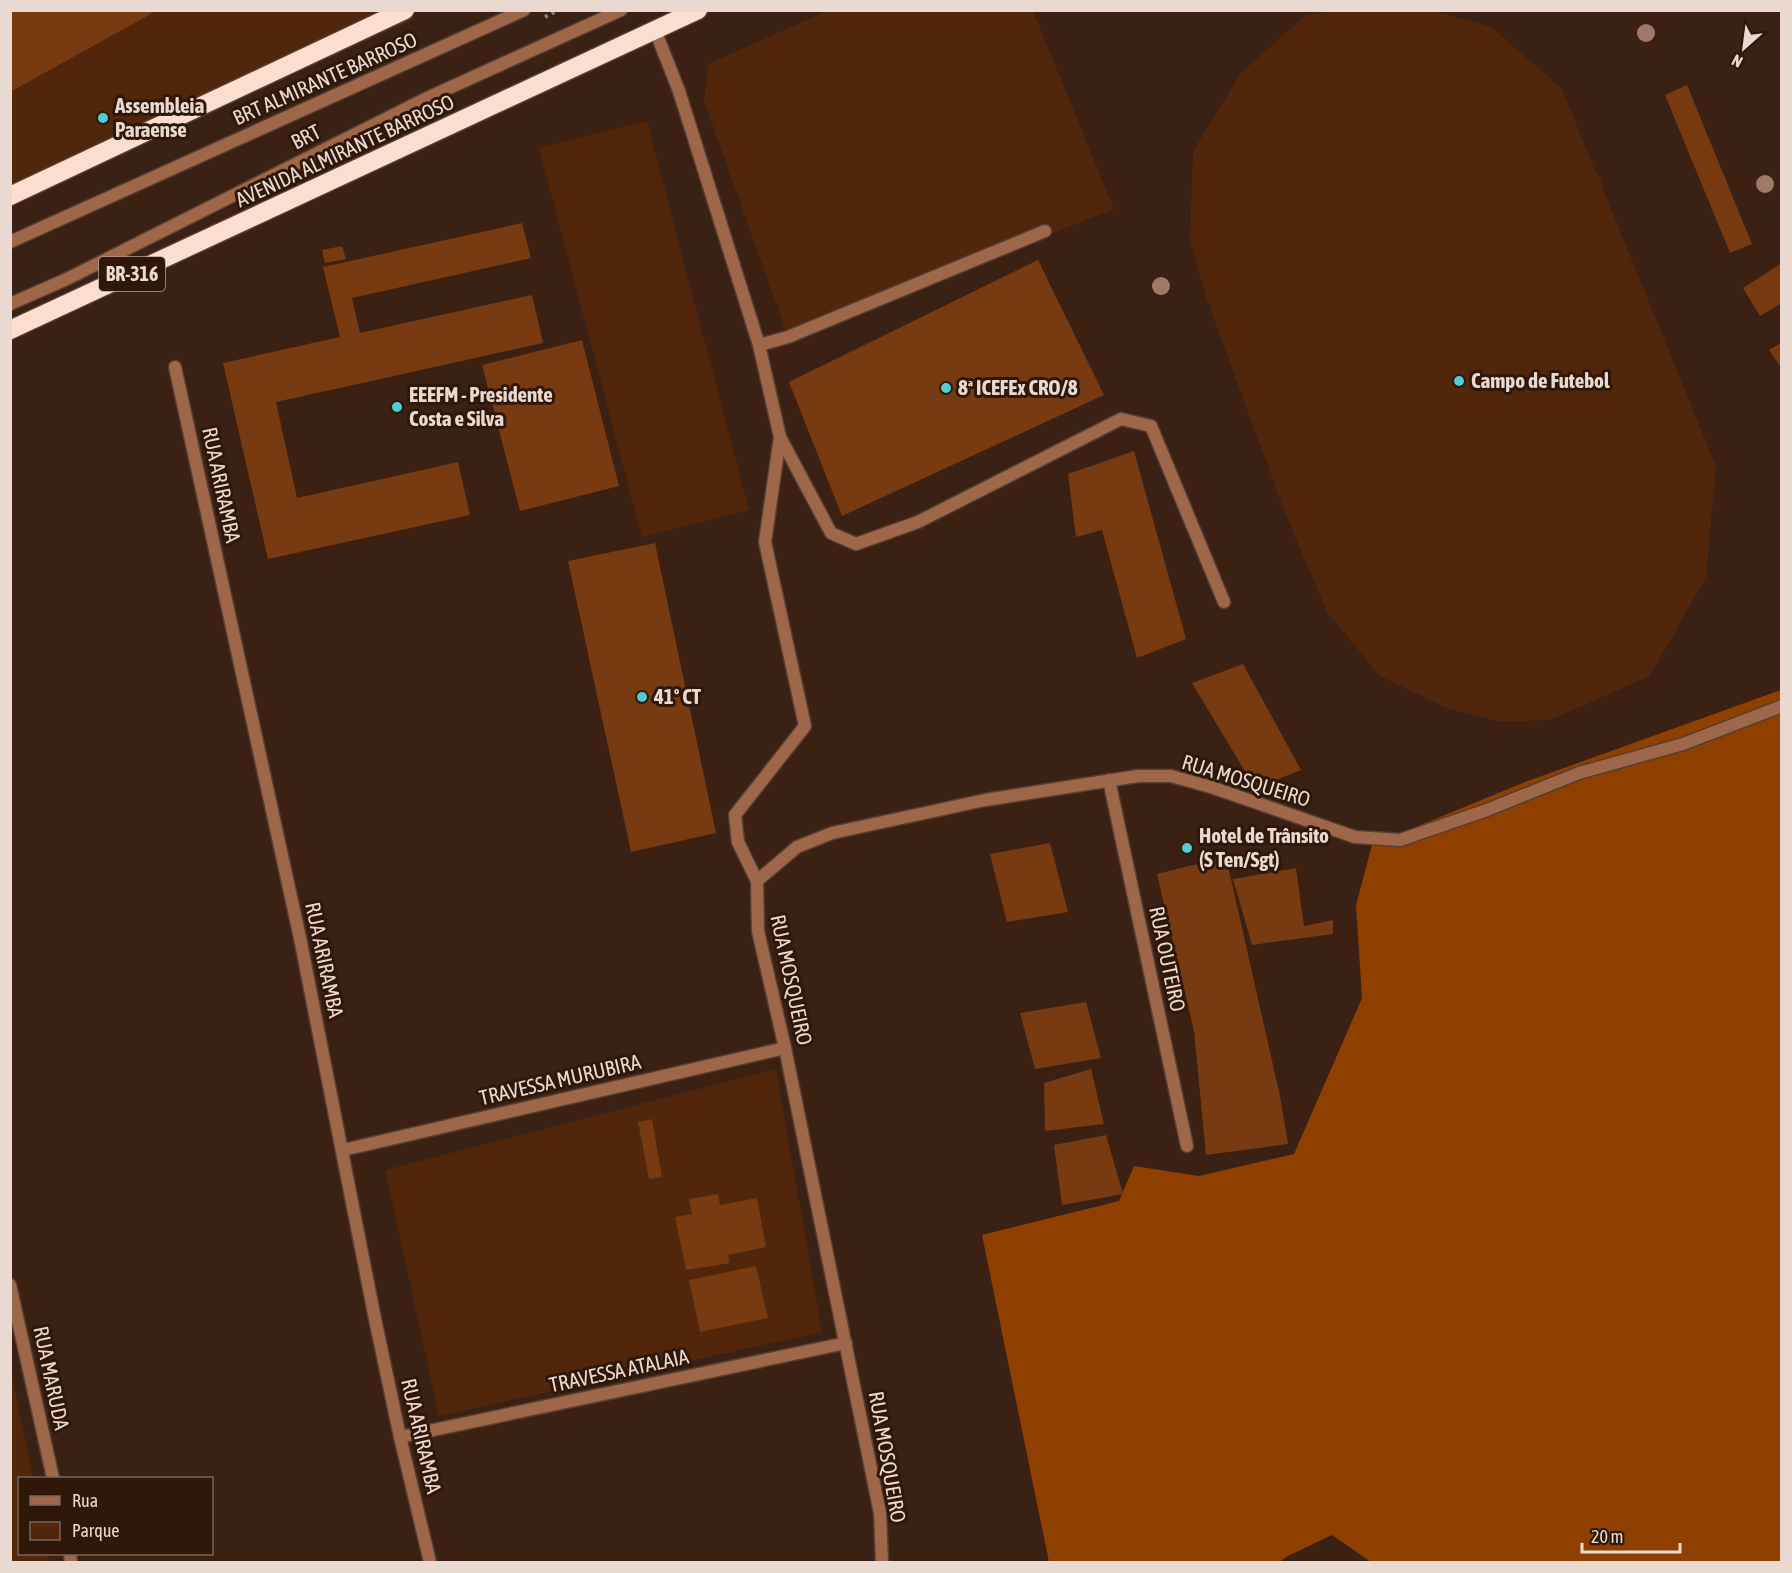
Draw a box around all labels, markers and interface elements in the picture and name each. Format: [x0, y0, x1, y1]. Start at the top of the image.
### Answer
north arrow [1714, 18, 1774, 78]
street label: BRT ALMIRANTE BARROSO [229, 27, 420, 130]
text: N [1729, 51, 1745, 71]
street label: AVENIDA ALMIRANTE BARROSO [232, 89, 458, 211]
place label: Assembleia Paraense [114, 93, 204, 141]
marker: Assembleia Paraense [96, 111, 110, 125]
street label: BRT [287, 119, 324, 154]
road number: BR-316 [99, 257, 165, 291]
place label: Campo de Futebol [1471, 368, 1610, 392]
marker: Campo de Futebol [1452, 374, 1466, 388]
place label: 8ª ICEFEx CRO/8 [958, 375, 1078, 399]
marker: 8ª ICEFEx CRO/8 [939, 381, 953, 395]
place label: EEEFM - Presidente Costa e Silva [409, 382, 553, 430]
marker: EEEFM - Presidente Costa e Silva [390, 400, 404, 414]
street label: RUA ARIRAMBA [198, 425, 246, 545]
place label: 41º CT [653, 684, 702, 708]
marker: 41º CT [635, 690, 649, 704]
street label: RUA MOSQUEIRO [1179, 749, 1313, 811]
place label: Hotel de Trânsito (S Ten/Sgt) [1199, 823, 1329, 871]
marker: Hotel de Trânsito (S Ten/Sgt) [1180, 841, 1194, 855]
street label: RUA ARIRAMBA [301, 900, 349, 1020]
street label: RUA OUTEIRO [1145, 904, 1191, 1014]
street label: RUA MOSQUEIRO [766, 912, 818, 1047]
street label: TRAVESSA MURUBIRA [477, 1049, 644, 1109]
street label: RUA MARUDA [29, 1324, 75, 1433]
street label: TRAVESSA ATALAIA [547, 1343, 691, 1397]
street label: RUA ARIRAMBA [397, 1376, 447, 1496]
street label: RUA MOSQUEIRO [865, 1389, 911, 1524]
legend [18, 1477, 213, 1555]
text: Rua [72, 1490, 98, 1511]
scale bar [1582, 1516, 1680, 1554]
text: Parque [72, 1520, 120, 1541]
text: 20 m [1591, 1526, 1623, 1547]

